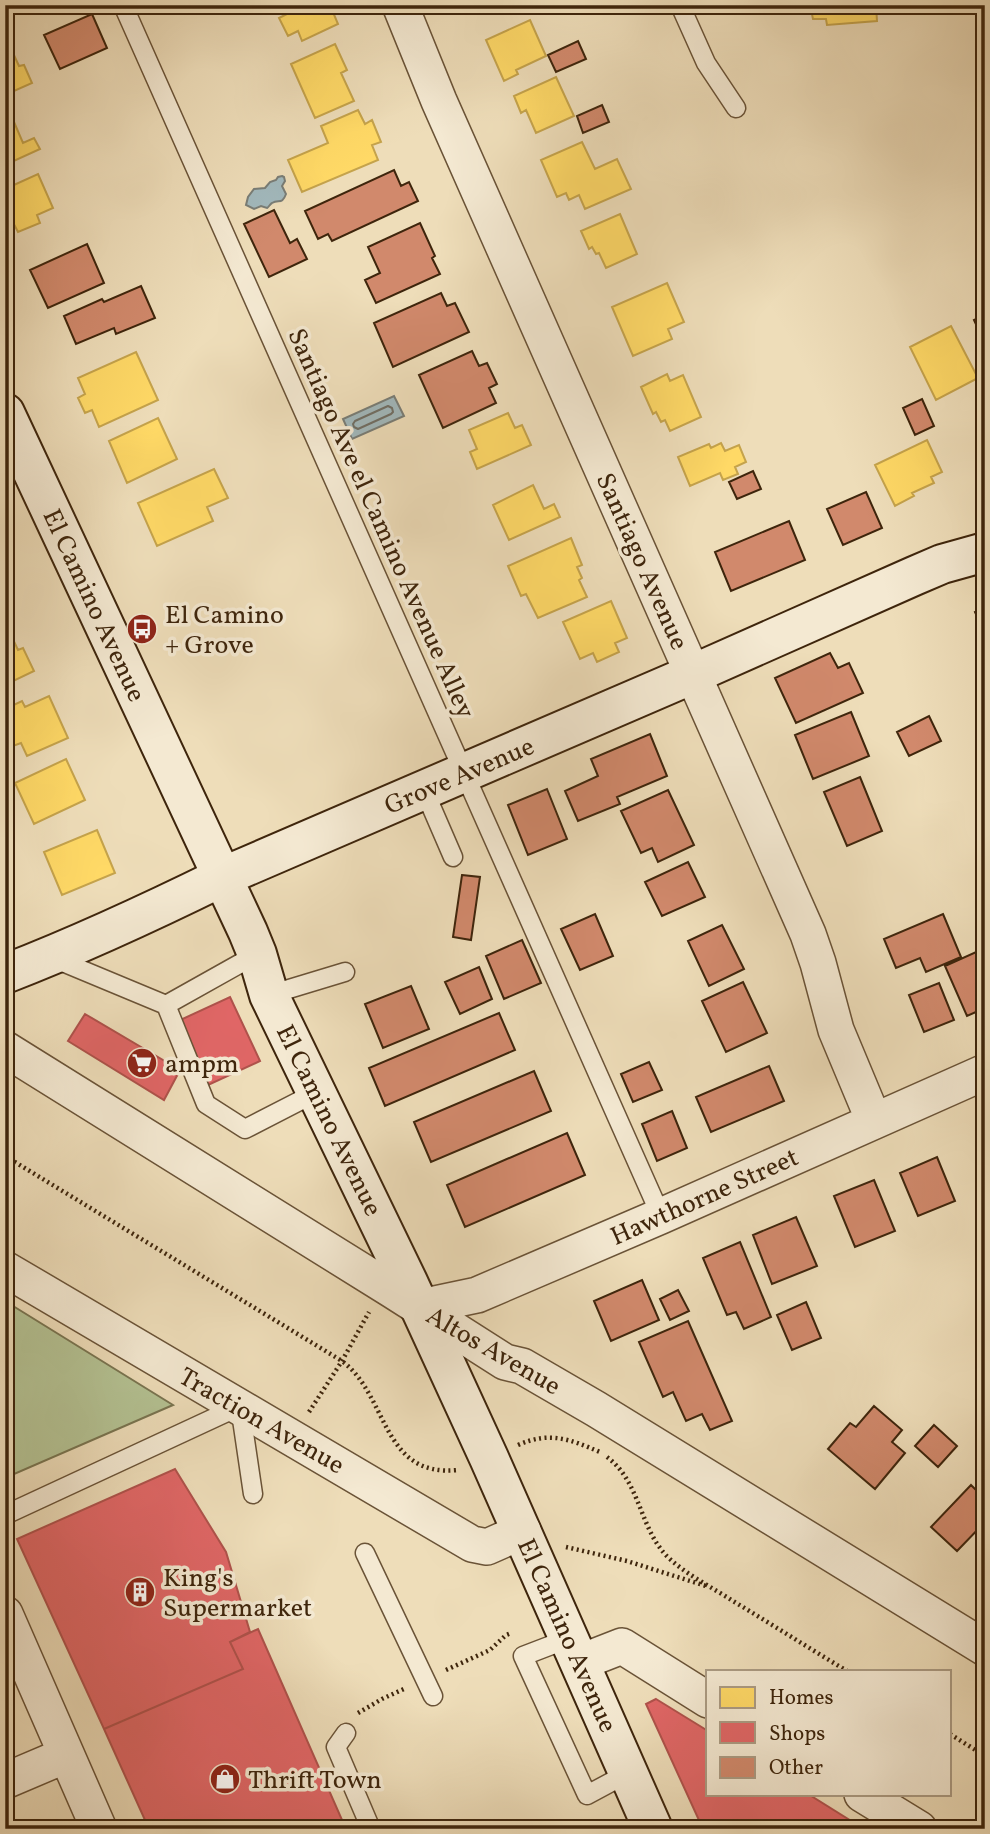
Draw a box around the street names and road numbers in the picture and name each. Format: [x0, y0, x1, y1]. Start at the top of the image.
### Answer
street label: Santiago Ave el Camino Avenue Alley [278, 323, 483, 725]
street label: Santiago Avenue [586, 468, 696, 656]
street label: El Camino Avenue [33, 504, 154, 708]
street label: Grove Avenue [379, 729, 540, 825]
street label: El Camino Avenue [266, 1019, 390, 1223]
street label: Hawthorne Street [605, 1140, 805, 1255]
street label: Altos Avenue [419, 1299, 567, 1405]
street label: Traction Avenue [171, 1360, 351, 1484]
street label: El Camino Avenue [507, 1533, 625, 1739]

